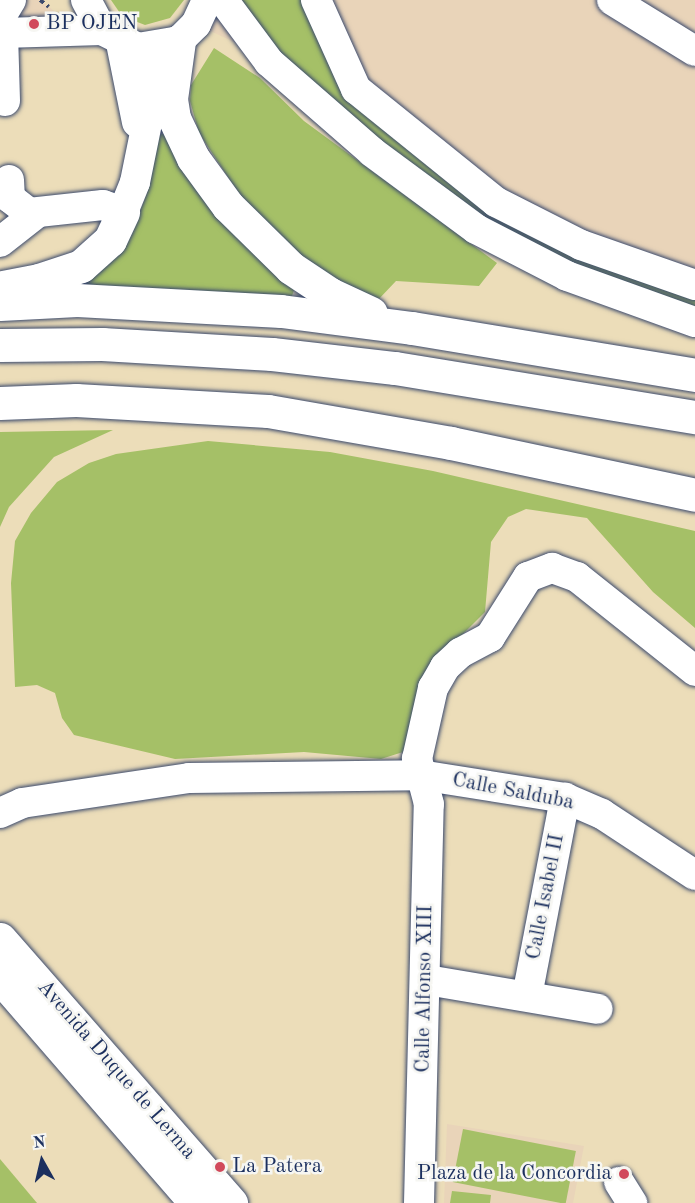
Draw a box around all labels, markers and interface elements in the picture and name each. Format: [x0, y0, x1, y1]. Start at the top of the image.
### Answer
place label: BP OJEN [46, 11, 137, 37]
marker: BP OJEN [27, 17, 41, 31]
street label: Calle Salduba [450, 768, 576, 816]
street label: Calle Isabel II [521, 832, 571, 962]
street label: Calle Alfonso XIII [411, 905, 439, 1073]
street label: Avenida Duque de Lerma [31, 975, 201, 1165]
north arrow [12, 1131, 72, 1191]
text: N [32, 1134, 47, 1152]
place label: La Patera [232, 1154, 322, 1180]
marker: La Patera [213, 1160, 227, 1174]
place label: Plaza de la Concordia [417, 1161, 612, 1187]
marker: Plaza de la Concordia [617, 1167, 631, 1181]

